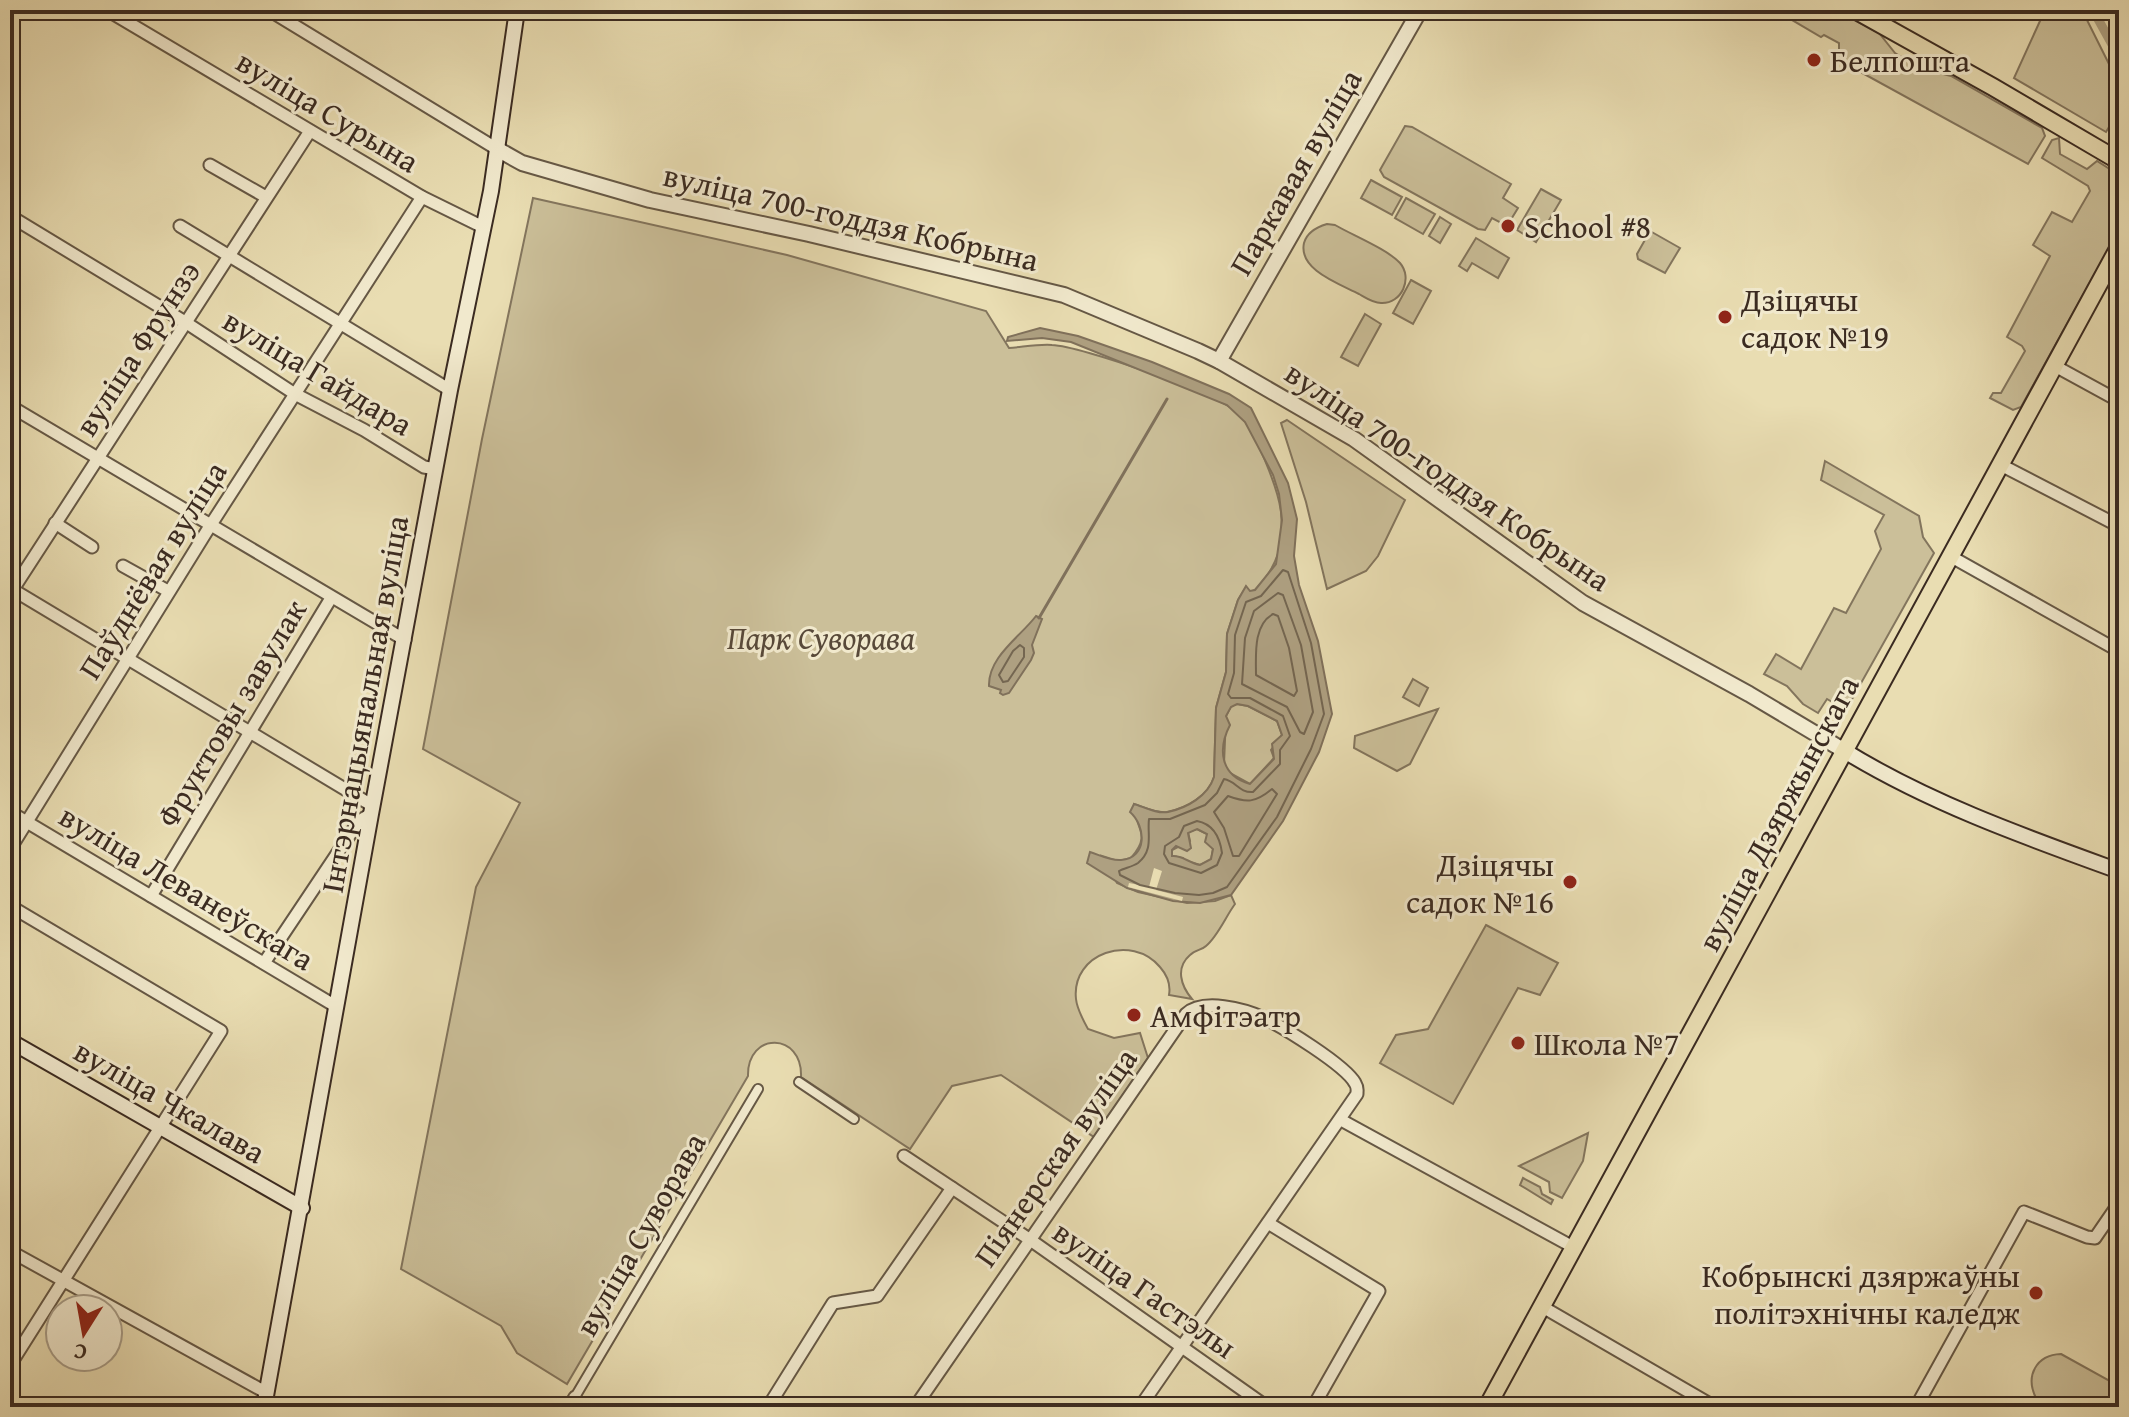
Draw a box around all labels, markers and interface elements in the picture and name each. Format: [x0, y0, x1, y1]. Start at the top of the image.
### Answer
place label: Белпошта [1830, 37, 1971, 84]
street label: вуліца Сурына [228, 38, 429, 185]
marker: Белпошта [1805, 51, 1823, 69]
street label: Паркавая вуліца [1217, 60, 1374, 284]
street label: вуліца 700-годдзя Кобрына [659, 151, 1044, 283]
place label: School #8 [1524, 203, 1651, 250]
marker: School #8 [1499, 217, 1517, 235]
street label: вуліца Фрунзэ [63, 251, 211, 445]
place label: Дзіцячы садок №19 [1740, 276, 1889, 360]
street label: вуліца Гайдара [214, 297, 422, 448]
marker: Дзіцячы садок №19 [1716, 308, 1734, 326]
street label: вуліца 700-годдзя Кобрына [1276, 349, 1621, 603]
street label: Паўднёвая вуліца [66, 451, 238, 688]
street label: Інтэрнацыянальная вуліца [308, 511, 420, 896]
street label: Фруктовы завулак [144, 590, 318, 836]
park label: Парк Суворава [727, 614, 915, 661]
street label: вуліца Дзяржынскага [1685, 666, 1871, 959]
street label: вуліца Леванеўскага [51, 792, 324, 982]
place label: Дзіцячы садок №16 [1406, 841, 1554, 925]
marker: Дзіцячы садок №16 [1561, 873, 1579, 891]
place label: Амфітэатр [1150, 992, 1301, 1039]
marker: Амфітэатр [1125, 1006, 1143, 1024]
place label: Школа №7 [1534, 1020, 1679, 1067]
street label: вуліца Чкалава [65, 1027, 275, 1175]
marker: Школа №7 [1509, 1034, 1527, 1052]
street label: Піянерская вуліца [962, 1037, 1149, 1276]
street label: вуліца Суворава [563, 1123, 718, 1344]
street label: вуліца Гастэлы [1044, 1208, 1246, 1370]
place label: Кобрынскі дзяржаўны політэхнічны каледж [1702, 1252, 2021, 1336]
marker: Кобрынскі дзяржаўны політэхнічны каледж [2027, 1284, 2045, 1302]
north arrow [44, 1293, 124, 1373]
text: С [71, 1336, 89, 1370]

